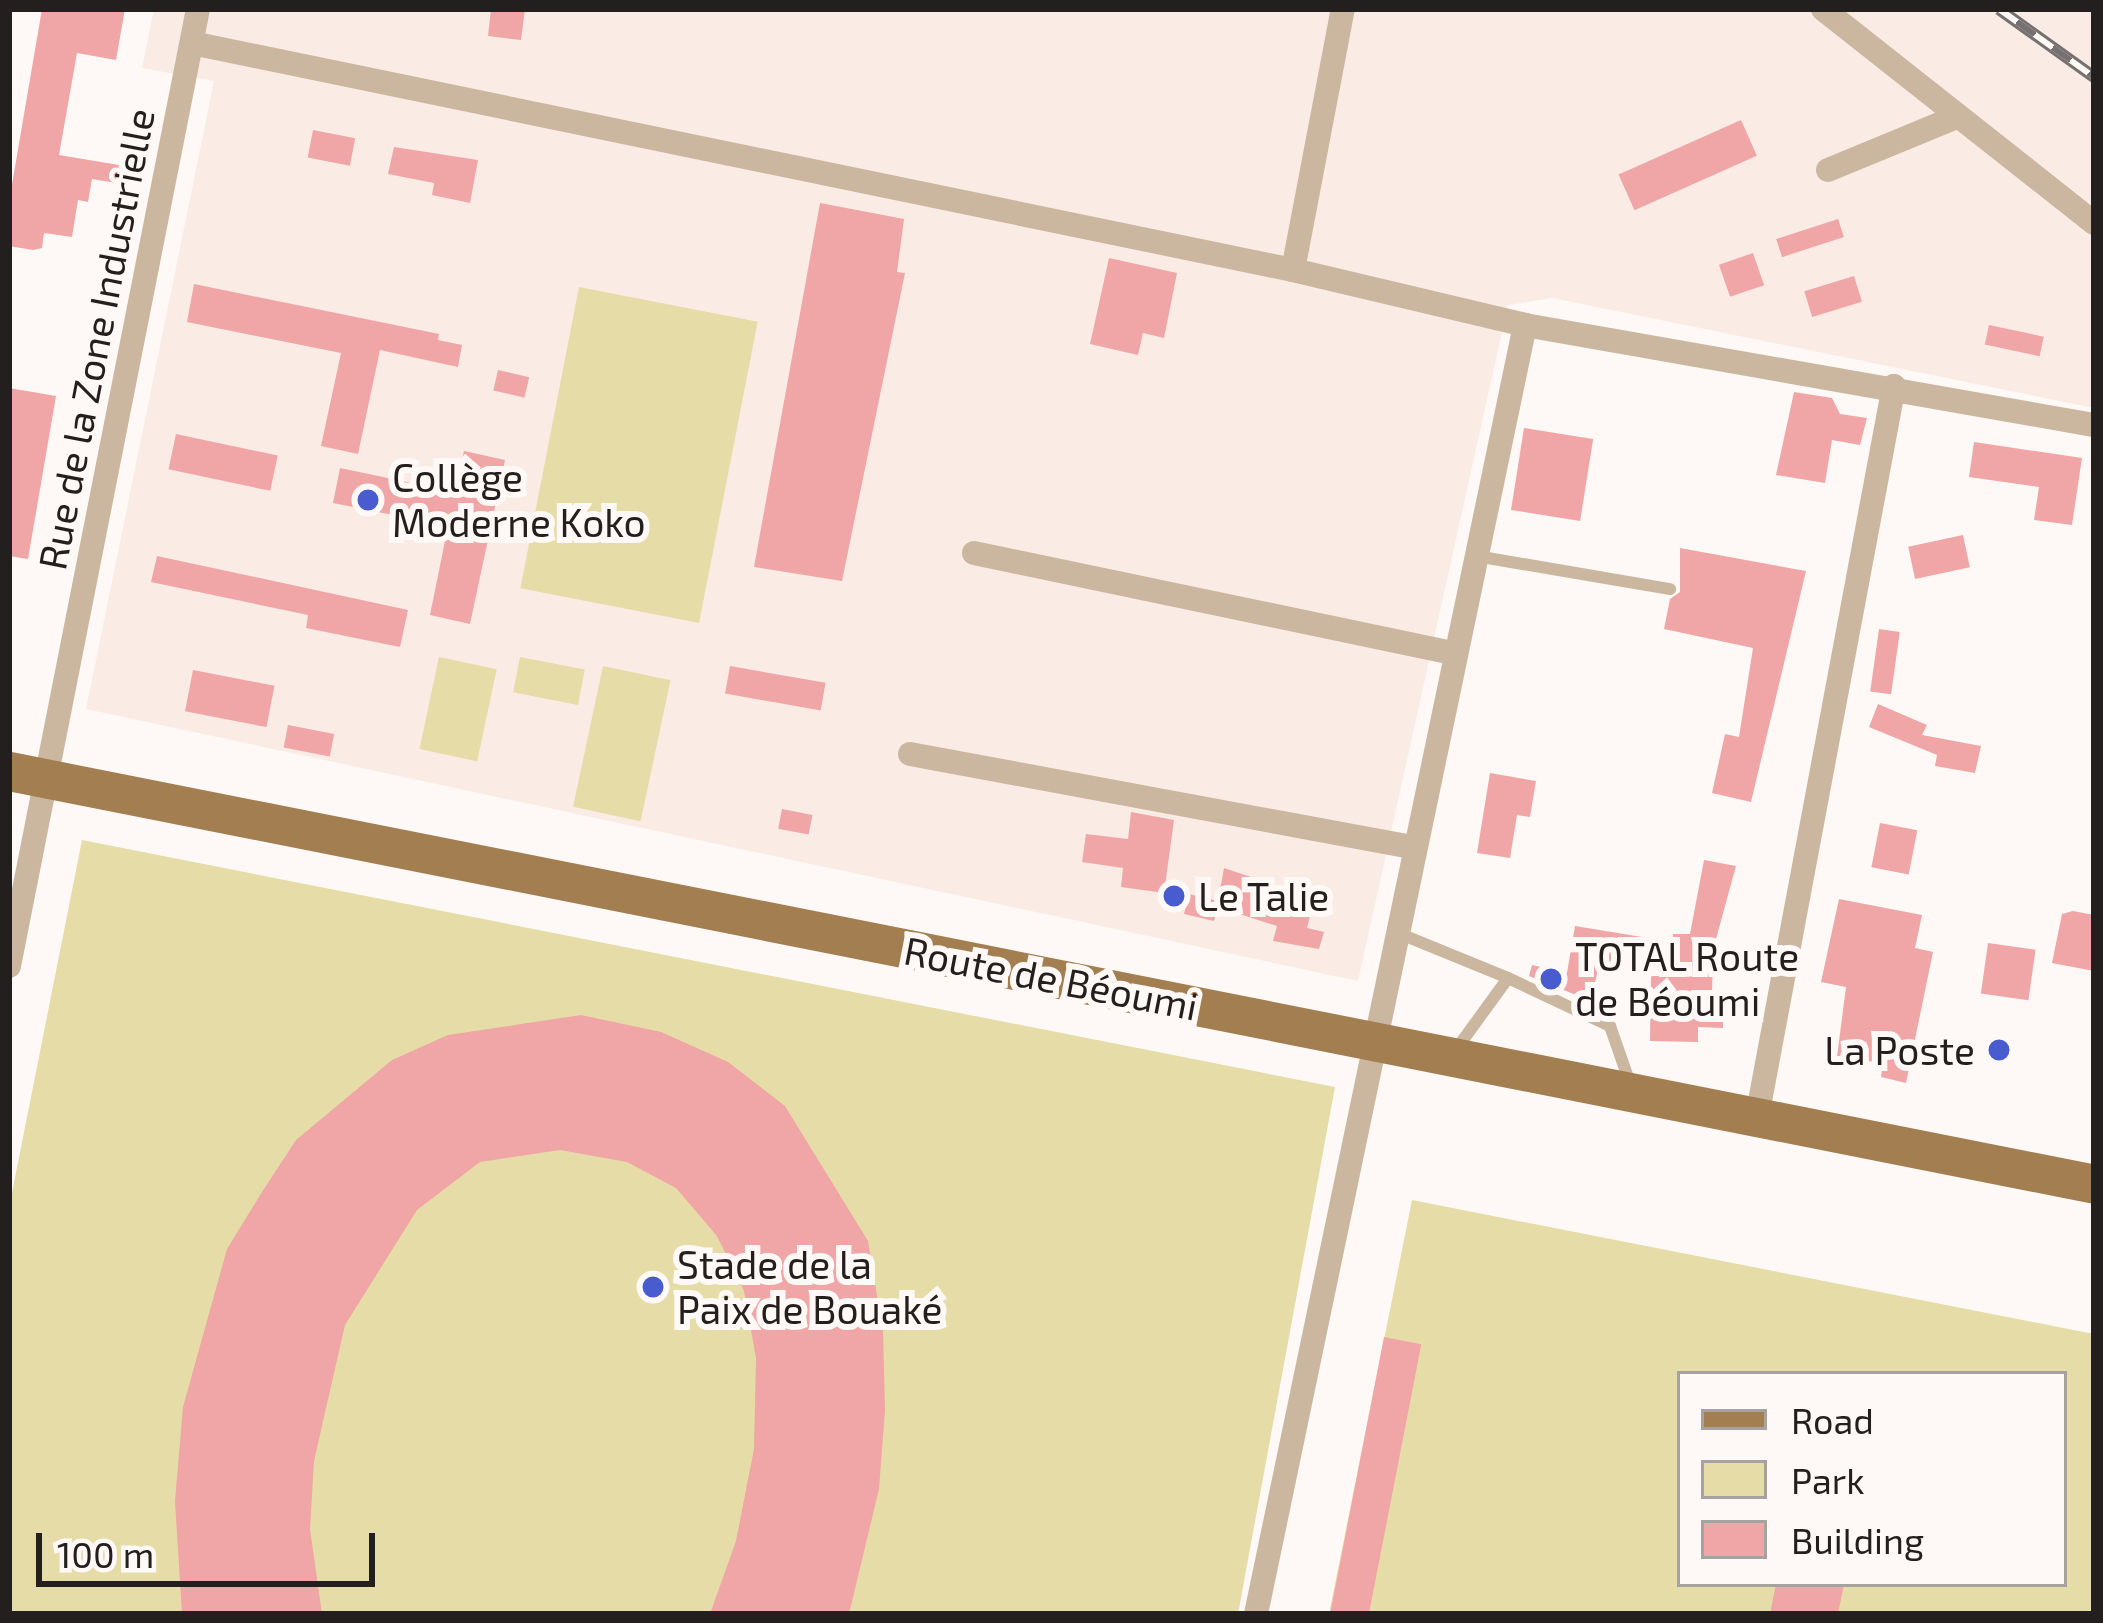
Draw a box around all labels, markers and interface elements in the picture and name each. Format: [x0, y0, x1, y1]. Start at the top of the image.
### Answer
street label: Rue de la Zone Industrielle [28, 105, 164, 573]
place label: Collège Moderne Koko [392, 455, 646, 546]
marker: Collège Moderne Koko [355, 487, 381, 513]
place label: Le Talie [1198, 873, 1330, 919]
marker: Le Talie [1161, 883, 1187, 909]
street label: Route de Béoumi [900, 927, 1202, 1029]
place label: TOTAL Route de Béoumi [1575, 934, 1800, 1025]
marker: TOTAL Route de Béoumi [1538, 966, 1564, 992]
place label: La Poste [1824, 1027, 1975, 1073]
marker: La Poste [1986, 1037, 2012, 1063]
place label: Stade de la Paix de Bouaké [677, 1242, 942, 1333]
marker: Stade de la Paix de Bouaké [640, 1274, 666, 1300]
legend [1677, 1371, 2067, 1587]
text: Road [1791, 1398, 1874, 1441]
text: Park [1791, 1458, 1865, 1501]
scale bar [42, 1509, 381, 1583]
text: Building [1791, 1518, 1924, 1561]
text: 100 m [57, 1532, 154, 1575]

